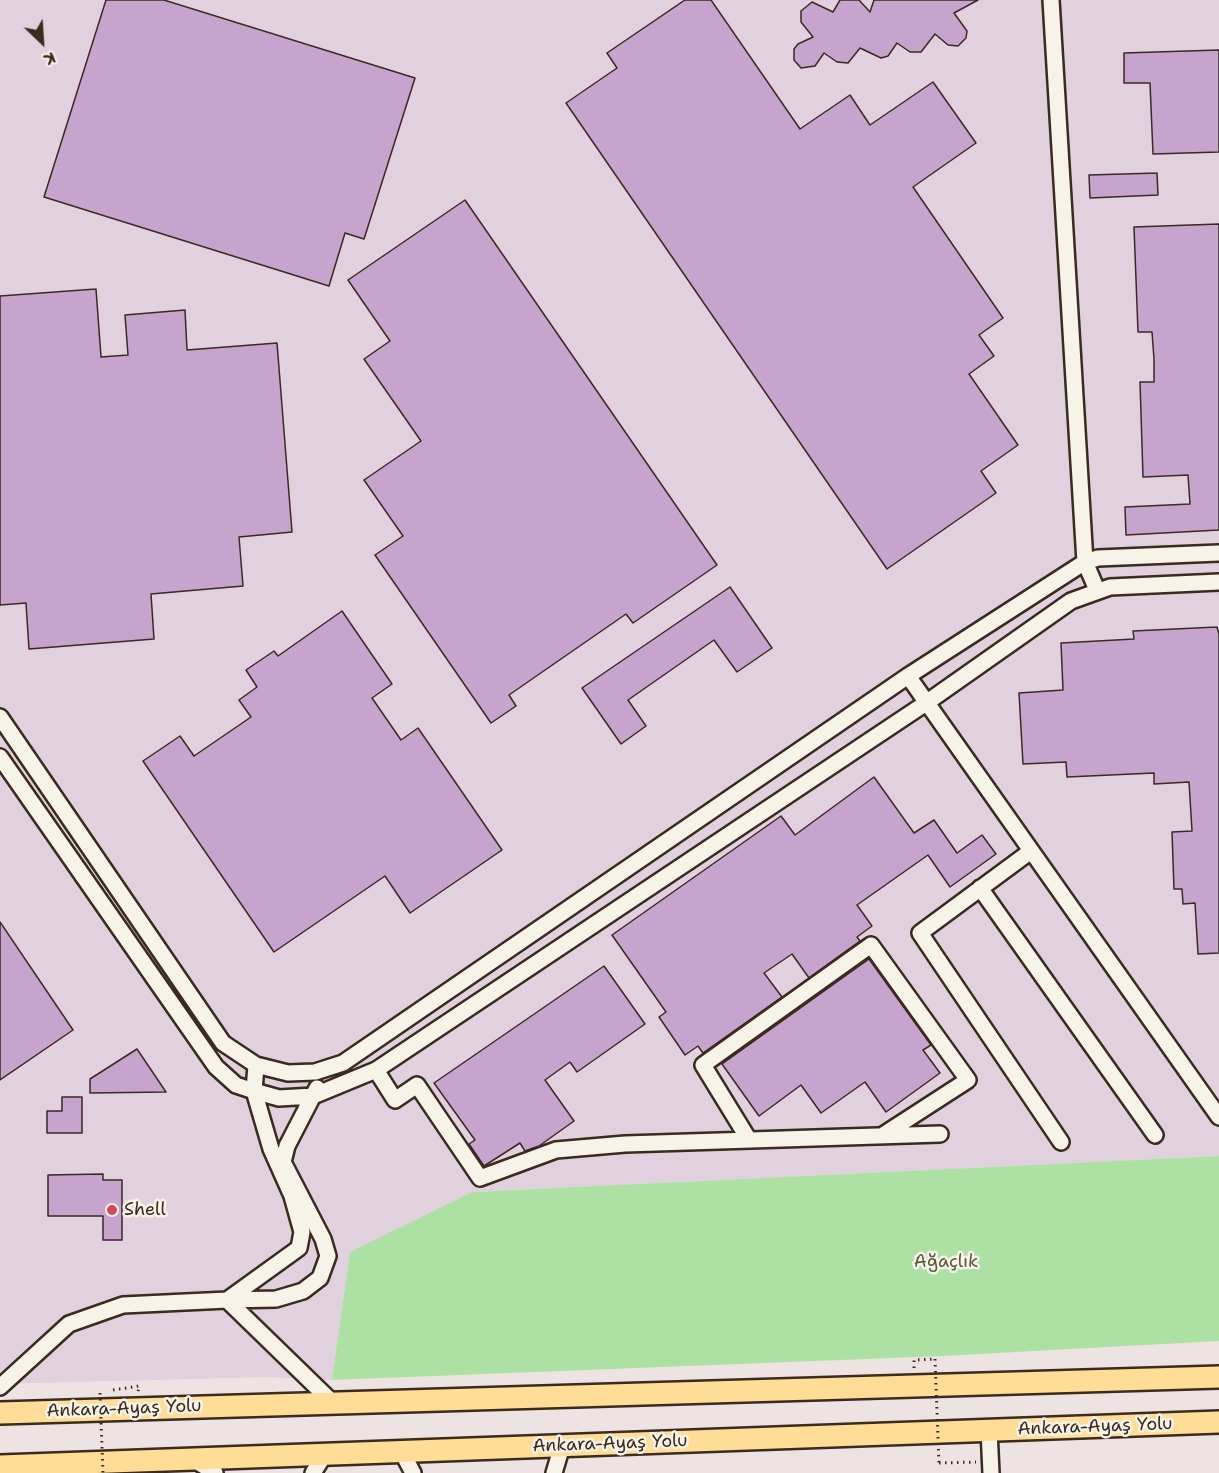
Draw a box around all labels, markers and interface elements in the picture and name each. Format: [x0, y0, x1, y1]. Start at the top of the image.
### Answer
north arrow [12, 12, 72, 72]
text: K [40, 47, 59, 71]
place label: Shell [124, 1199, 166, 1221]
marker: Shell [105, 1203, 119, 1217]
park label: Ağaçlık [914, 1251, 978, 1273]
street label: Ankara-Ayaş Yolu [46, 1395, 202, 1423]
street label: Ankara-Ayaş Yolu [1017, 1413, 1173, 1441]
street label: Ankara-Ayaş Yolu [532, 1430, 688, 1458]

